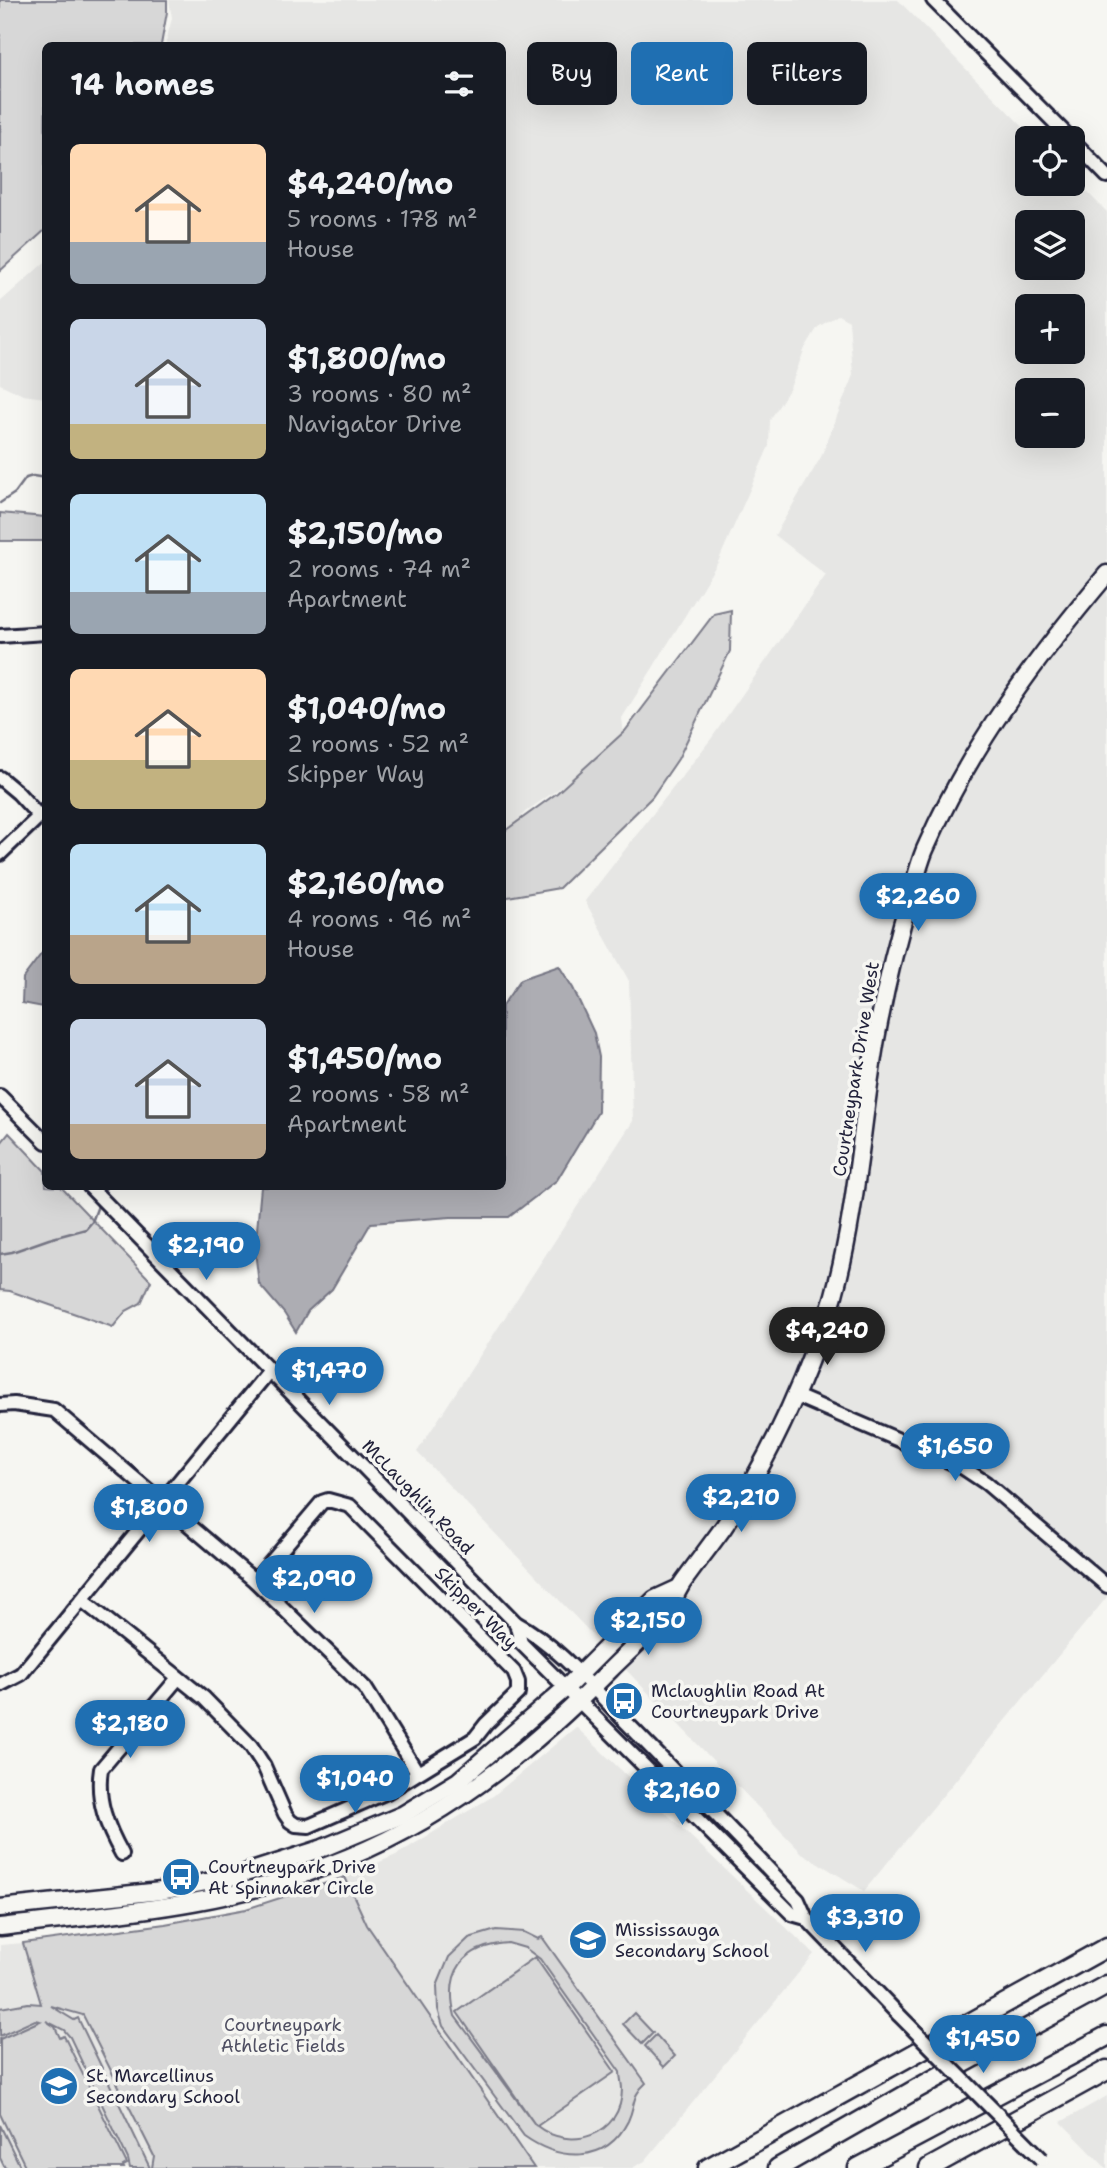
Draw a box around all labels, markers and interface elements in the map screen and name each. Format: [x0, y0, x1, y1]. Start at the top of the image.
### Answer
chip: Buy [527, 42, 617, 105]
chip: Rent [631, 42, 733, 105]
chip: Filters [747, 42, 867, 105]
text: 14 homes [70, 64, 215, 105]
icon: filters [440, 65, 478, 103]
map controls [1015, 126, 1085, 448]
button: locate [1015, 126, 1085, 196]
text: $4,240/mo [287, 163, 453, 204]
icon: home [126, 172, 210, 256]
text: 5 rooms · 178 m² [287, 204, 478, 234]
button: layers [1015, 210, 1085, 280]
text: House [287, 234, 355, 264]
button: + [1015, 294, 1085, 364]
text: $1,800/mo [287, 338, 446, 379]
icon: home [126, 347, 210, 431]
button: − [1015, 378, 1085, 448]
text: 3 rooms · 80 m² [287, 379, 472, 409]
text: Navigator Drive [287, 409, 462, 439]
text: $2,150/mo [287, 513, 443, 554]
icon: home [126, 522, 210, 606]
text: 2 rooms · 74 m² [287, 554, 471, 584]
text: Apartment [287, 584, 407, 614]
text: $1,040/mo [287, 688, 446, 729]
icon: home [126, 697, 210, 781]
text: 2 rooms · 52 m² [287, 729, 469, 759]
text: Skipper Way [287, 759, 424, 789]
text: $2,160/mo [287, 863, 445, 904]
icon: home [126, 872, 210, 956]
pin: $2,260 [861, 874, 975, 933]
text: $2,260 [875, 881, 961, 911]
text: 4 rooms · 96 m² [287, 904, 472, 934]
text: House [287, 934, 355, 964]
street label: Courtneypark Drive West [827, 960, 885, 1178]
text: $1,450/mo [287, 1038, 442, 1079]
icon: home [126, 1047, 210, 1131]
text: 2 rooms · 58 m² [287, 1079, 470, 1109]
text: Apartment [287, 1109, 407, 1139]
pin: $2,190 [149, 1222, 263, 1282]
text: $2,190 [167, 1230, 245, 1260]
pin: $4,240 [770, 1308, 884, 1367]
text: $4,240 [785, 1315, 869, 1345]
pin: $1,470 [272, 1348, 386, 1407]
text: $1,470 [291, 1355, 367, 1385]
pin: $1,650 [898, 1424, 1012, 1483]
text: $1,650 [917, 1431, 993, 1461]
street label: McLaughlin Road [357, 1434, 479, 1560]
pin: $2,210 [684, 1474, 798, 1534]
text: $2,210 [702, 1482, 780, 1512]
pin: $1,800 [92, 1484, 206, 1544]
text: $1,800 [110, 1492, 188, 1522]
pin: $2,090 [257, 1556, 371, 1615]
street label: Skipper Way [430, 1562, 522, 1654]
text: $2,090 [272, 1563, 356, 1593]
pin: $2,150 [591, 1598, 705, 1657]
text: $2,150 [610, 1605, 686, 1635]
place label: Mclaughlin Road At Courtneypark Drive [651, 1679, 825, 1724]
bus stop icon: Mclaughlin Road At Courtneypark Drive [603, 1680, 645, 1722]
pin: $2,180 [73, 1700, 187, 1760]
text: $2,180 [91, 1708, 169, 1738]
pin: $1,040 [298, 1756, 412, 1815]
text: $1,040 [316, 1763, 394, 1793]
pin: $2,160 [625, 1768, 739, 1827]
text: $2,160 [643, 1775, 721, 1805]
place label: Courtneypark Drive At Spinnaker Circle [208, 1855, 376, 1900]
bus stop icon: Courtneypark Drive At Spinnaker Circle [160, 1856, 202, 1898]
pin: $3,310 [808, 1895, 922, 1954]
text: $3,310 [826, 1902, 904, 1932]
place label: Mississauga Secondary School [615, 1918, 769, 1963]
school or university icon: Mississauga Secondary School [567, 1919, 609, 1961]
park label: Courtneypark Athletic Fields [221, 2013, 345, 2058]
pin: $1,450 [926, 2016, 1040, 2075]
text: $1,450 [945, 2023, 1021, 2053]
place label: St. Marcellinus Secondary School [86, 2064, 240, 2109]
school or university icon: St. Marcellinus Secondary School [38, 2065, 80, 2107]

